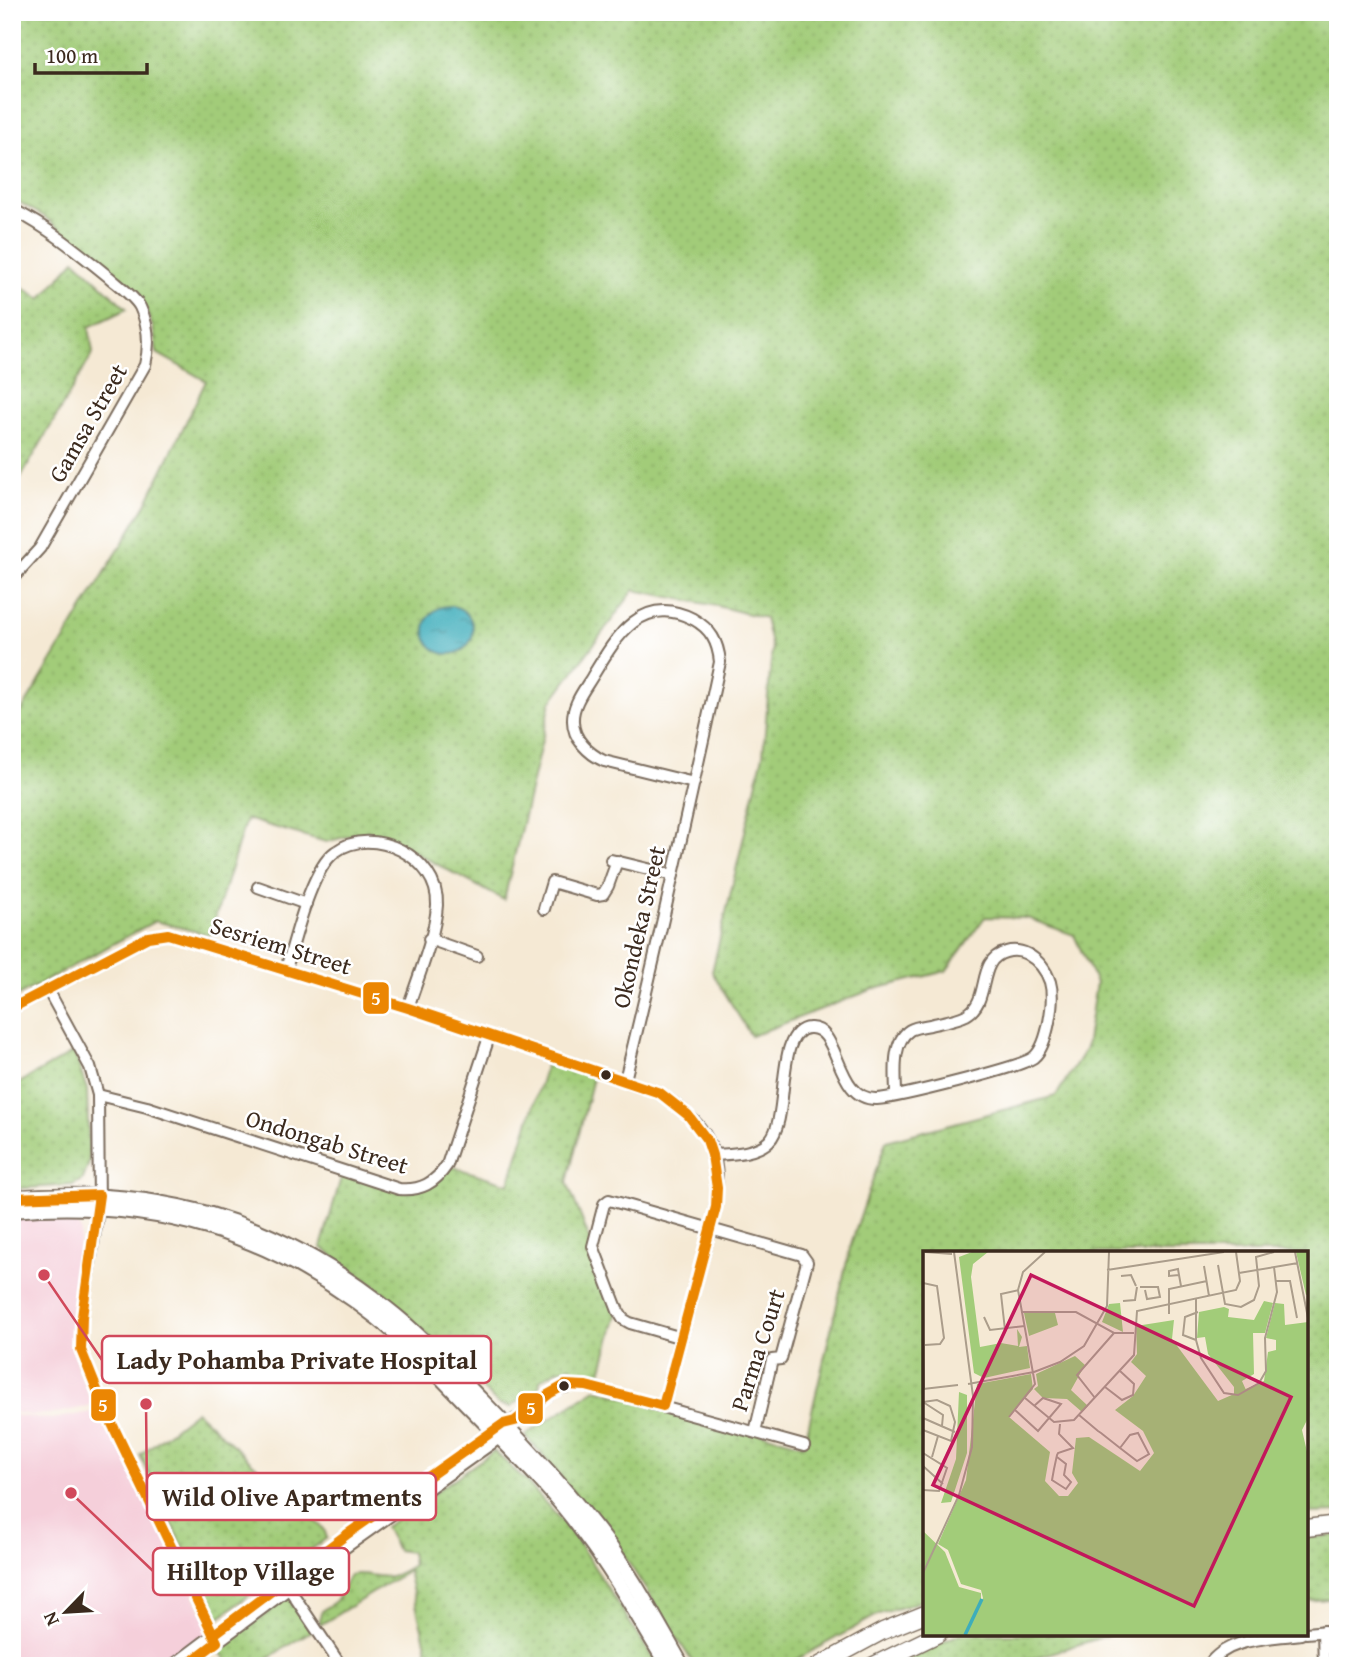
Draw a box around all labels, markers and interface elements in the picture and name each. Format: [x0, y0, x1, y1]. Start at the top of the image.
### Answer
scale bar [35, 32, 147, 76]
text: 100 m [46, 40, 98, 71]
street label: Gamsa Street [39, 356, 136, 489]
street label: Okondeka Street [603, 842, 674, 1012]
street label: Sesriem Street [206, 907, 357, 984]
line badge: 5 [362, 981, 390, 1015]
text: 5 [371, 984, 381, 1012]
unlabelled marker [599, 1068, 613, 1082]
street label: Ondongab Street [242, 1100, 413, 1183]
inset map [923, 1251, 1308, 1636]
street label: Parma Court [721, 1284, 794, 1416]
callout: Lady Pohamba Private Hospital [102, 1336, 491, 1383]
text: Lady Pohamba Private Hospital [117, 1340, 477, 1379]
unlabelled marker [557, 1379, 571, 1393]
line badge: 5 [90, 1388, 117, 1422]
text: 5 [98, 1391, 108, 1419]
line badge: 5 [517, 1392, 544, 1425]
text: 5 [526, 1394, 536, 1422]
callout: Wild Olive Apartments [147, 1473, 436, 1520]
text: Wild Olive Apartments [162, 1477, 422, 1516]
callout: Hilltop Village [153, 1548, 349, 1595]
text: Hilltop Village [167, 1551, 335, 1590]
north arrow [32, 1576, 102, 1646]
text: N [35, 1607, 66, 1631]

